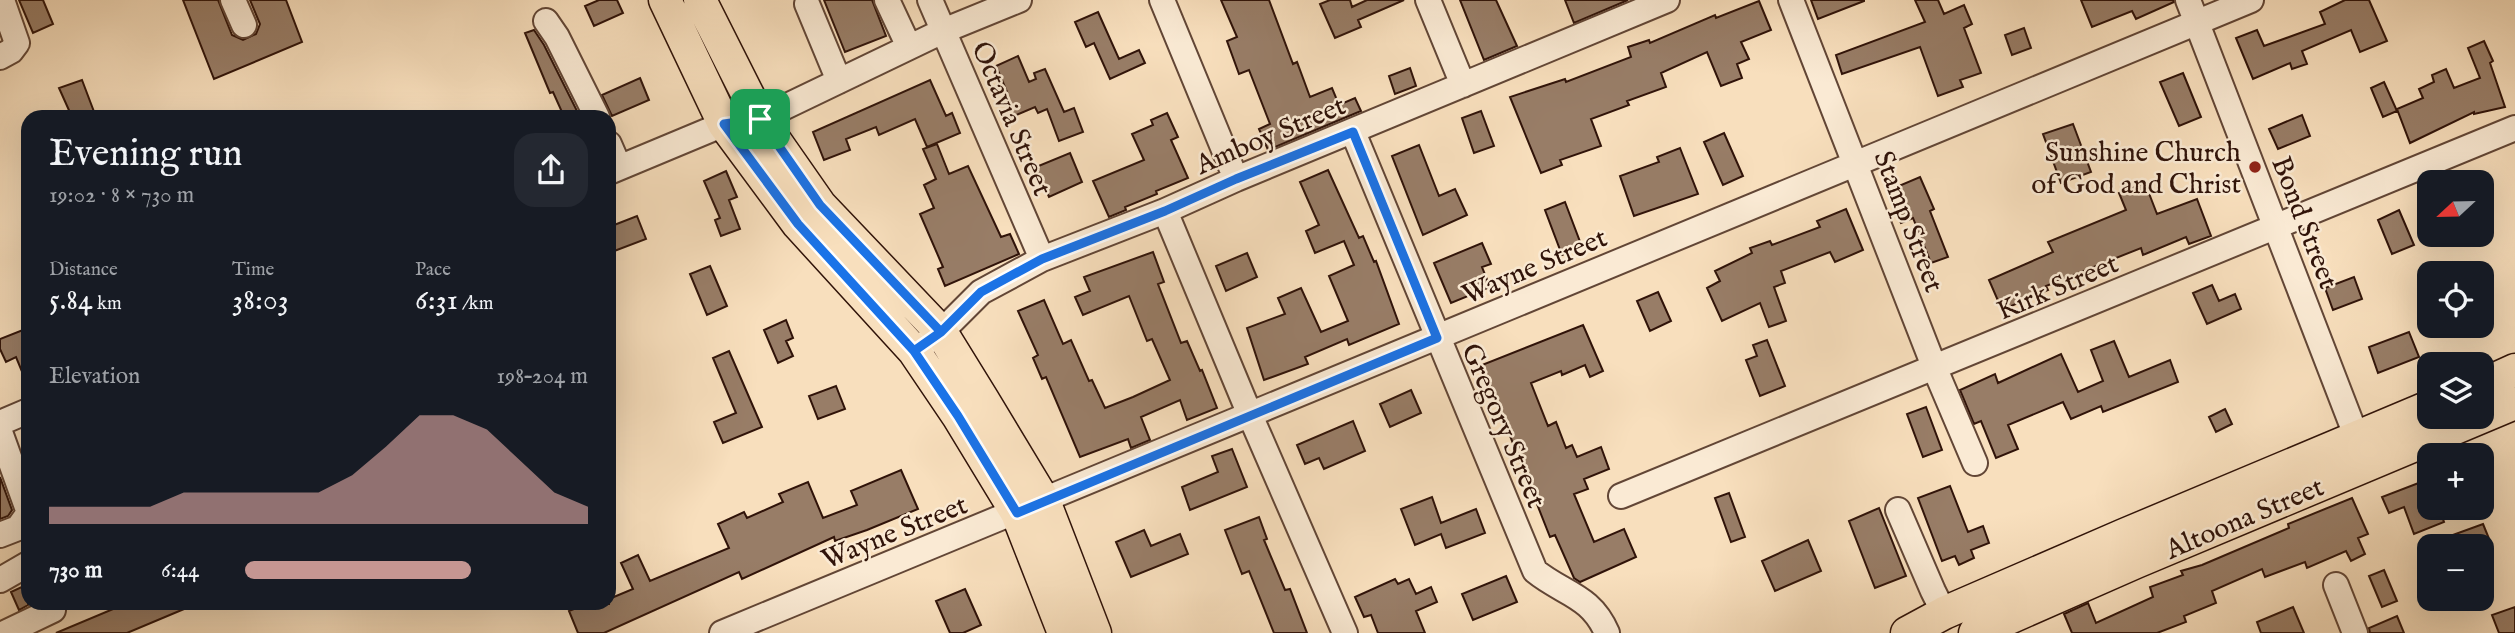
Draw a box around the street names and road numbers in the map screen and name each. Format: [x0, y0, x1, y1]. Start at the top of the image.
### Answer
street label: Octavia Street [962, 37, 1059, 202]
street label: Amboy Street [1190, 89, 1352, 184]
street label: Stamp Street [1865, 146, 1951, 298]
street label: Bond Street [2262, 152, 2345, 294]
street label: Wayne Street [1457, 221, 1613, 313]
street label: Kirk Street [1992, 247, 2124, 330]
street label: Gregory Street [1452, 338, 1553, 514]
street label: Altoona Street [2159, 470, 2330, 569]
street label: Wayne Street [817, 488, 973, 578]

